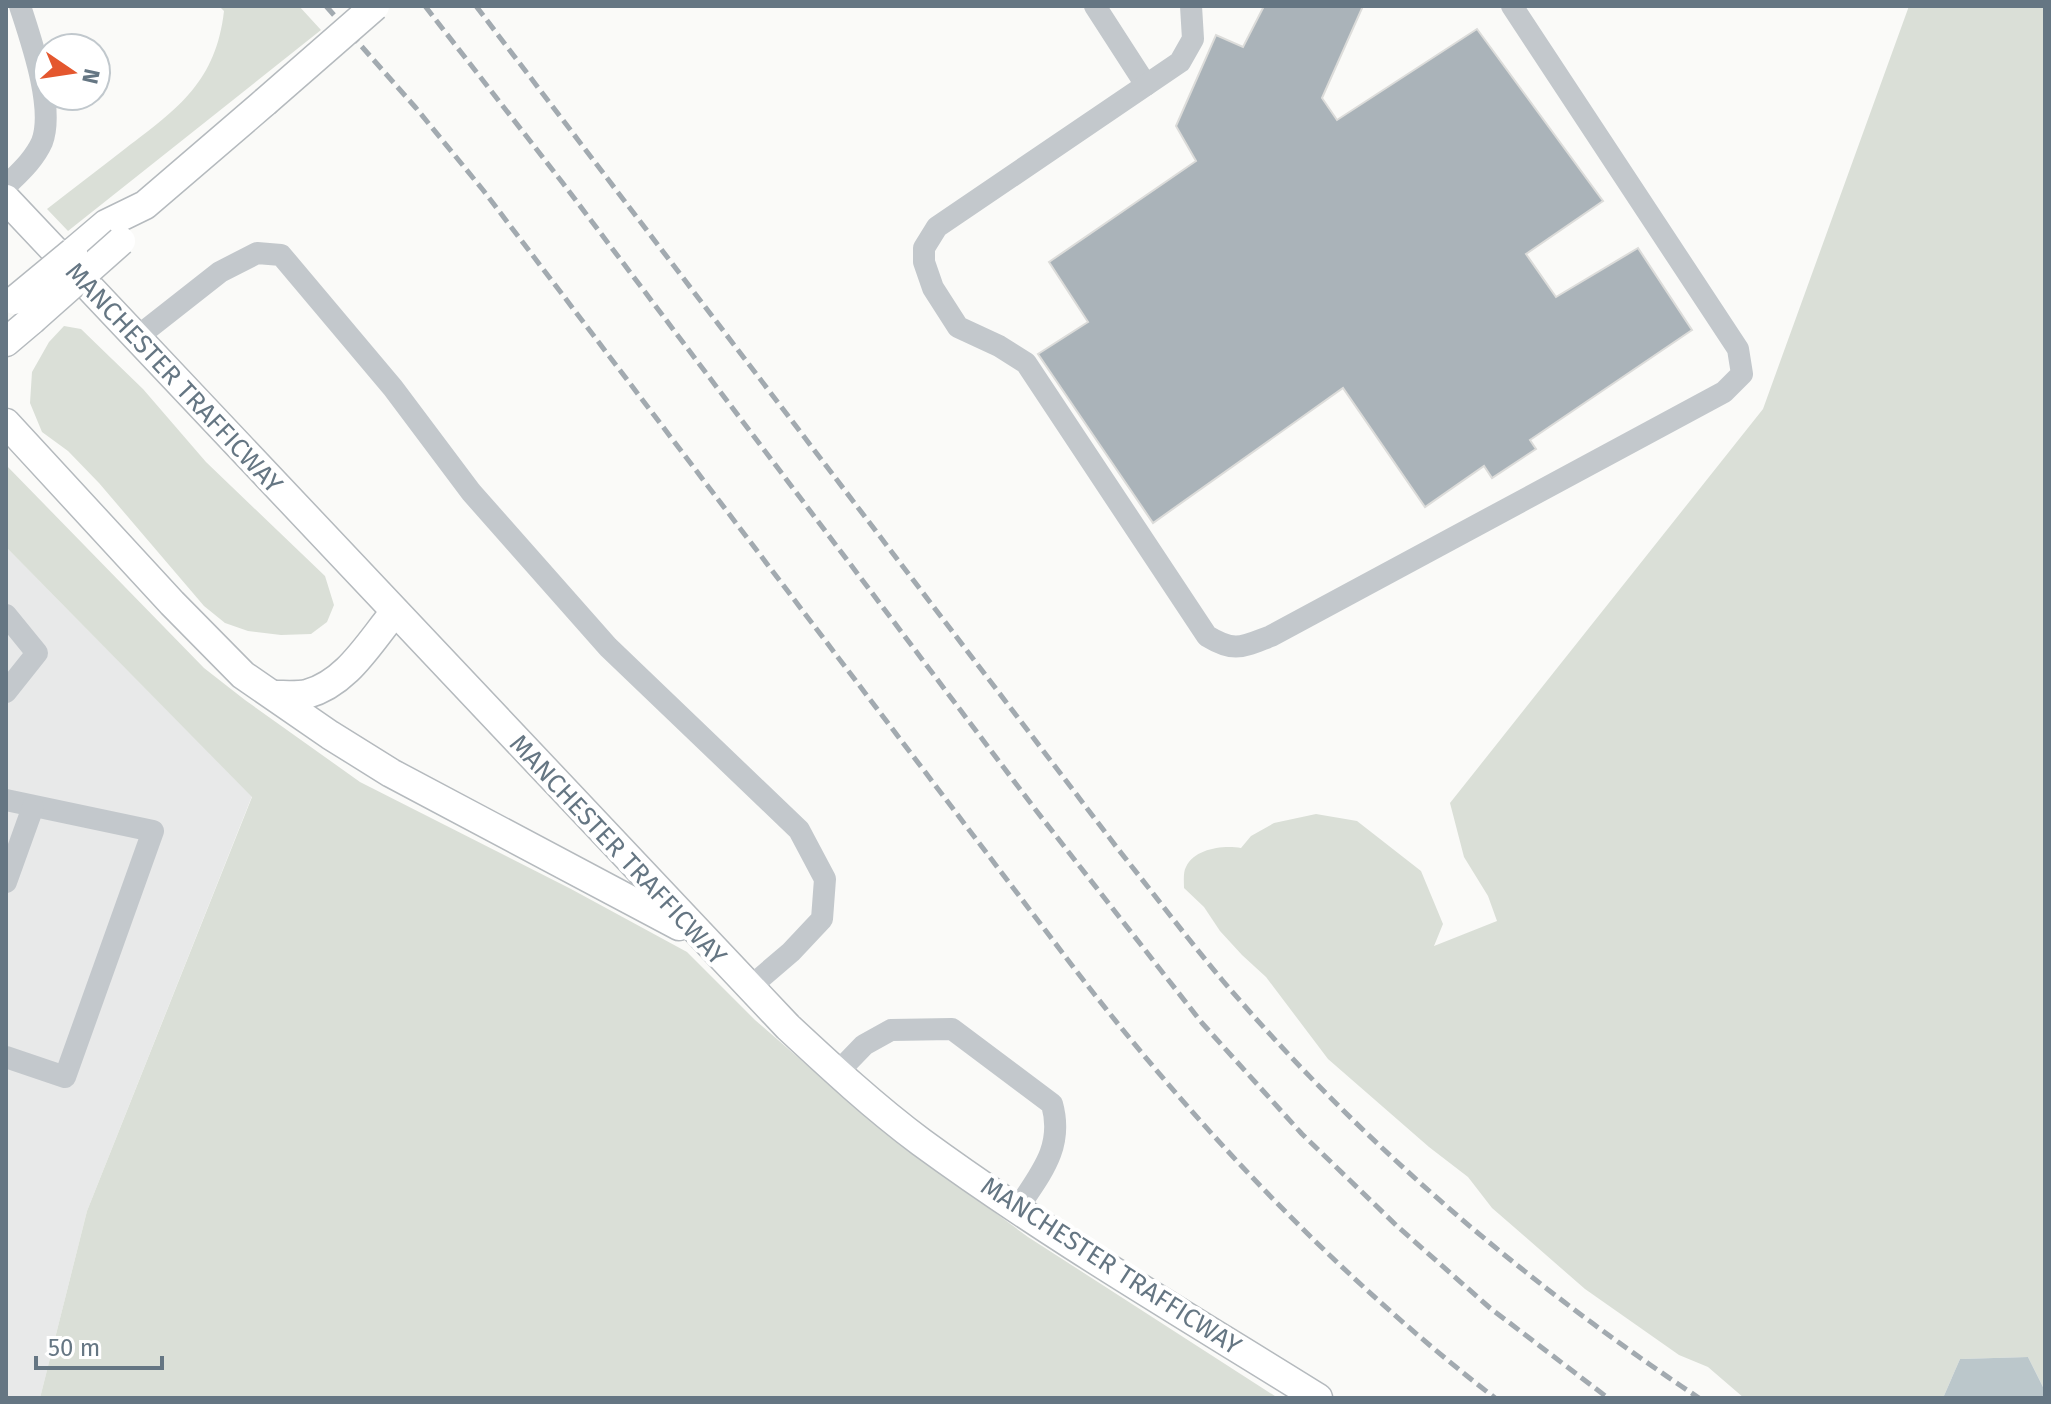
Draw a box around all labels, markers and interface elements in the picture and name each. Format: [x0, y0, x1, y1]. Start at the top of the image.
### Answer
north arrow [32, 32, 112, 112]
text: N [76, 66, 106, 87]
street label: MANCHESTER TRAFFICWAY [59, 256, 289, 500]
street label: MANCHESTER TRAFFICWAY [503, 728, 733, 972]
street label: MANCHESTER TRAFFICWAY [975, 1170, 1247, 1362]
scale bar [36, 1320, 162, 1370]
text: 50 m [48, 1334, 100, 1362]

